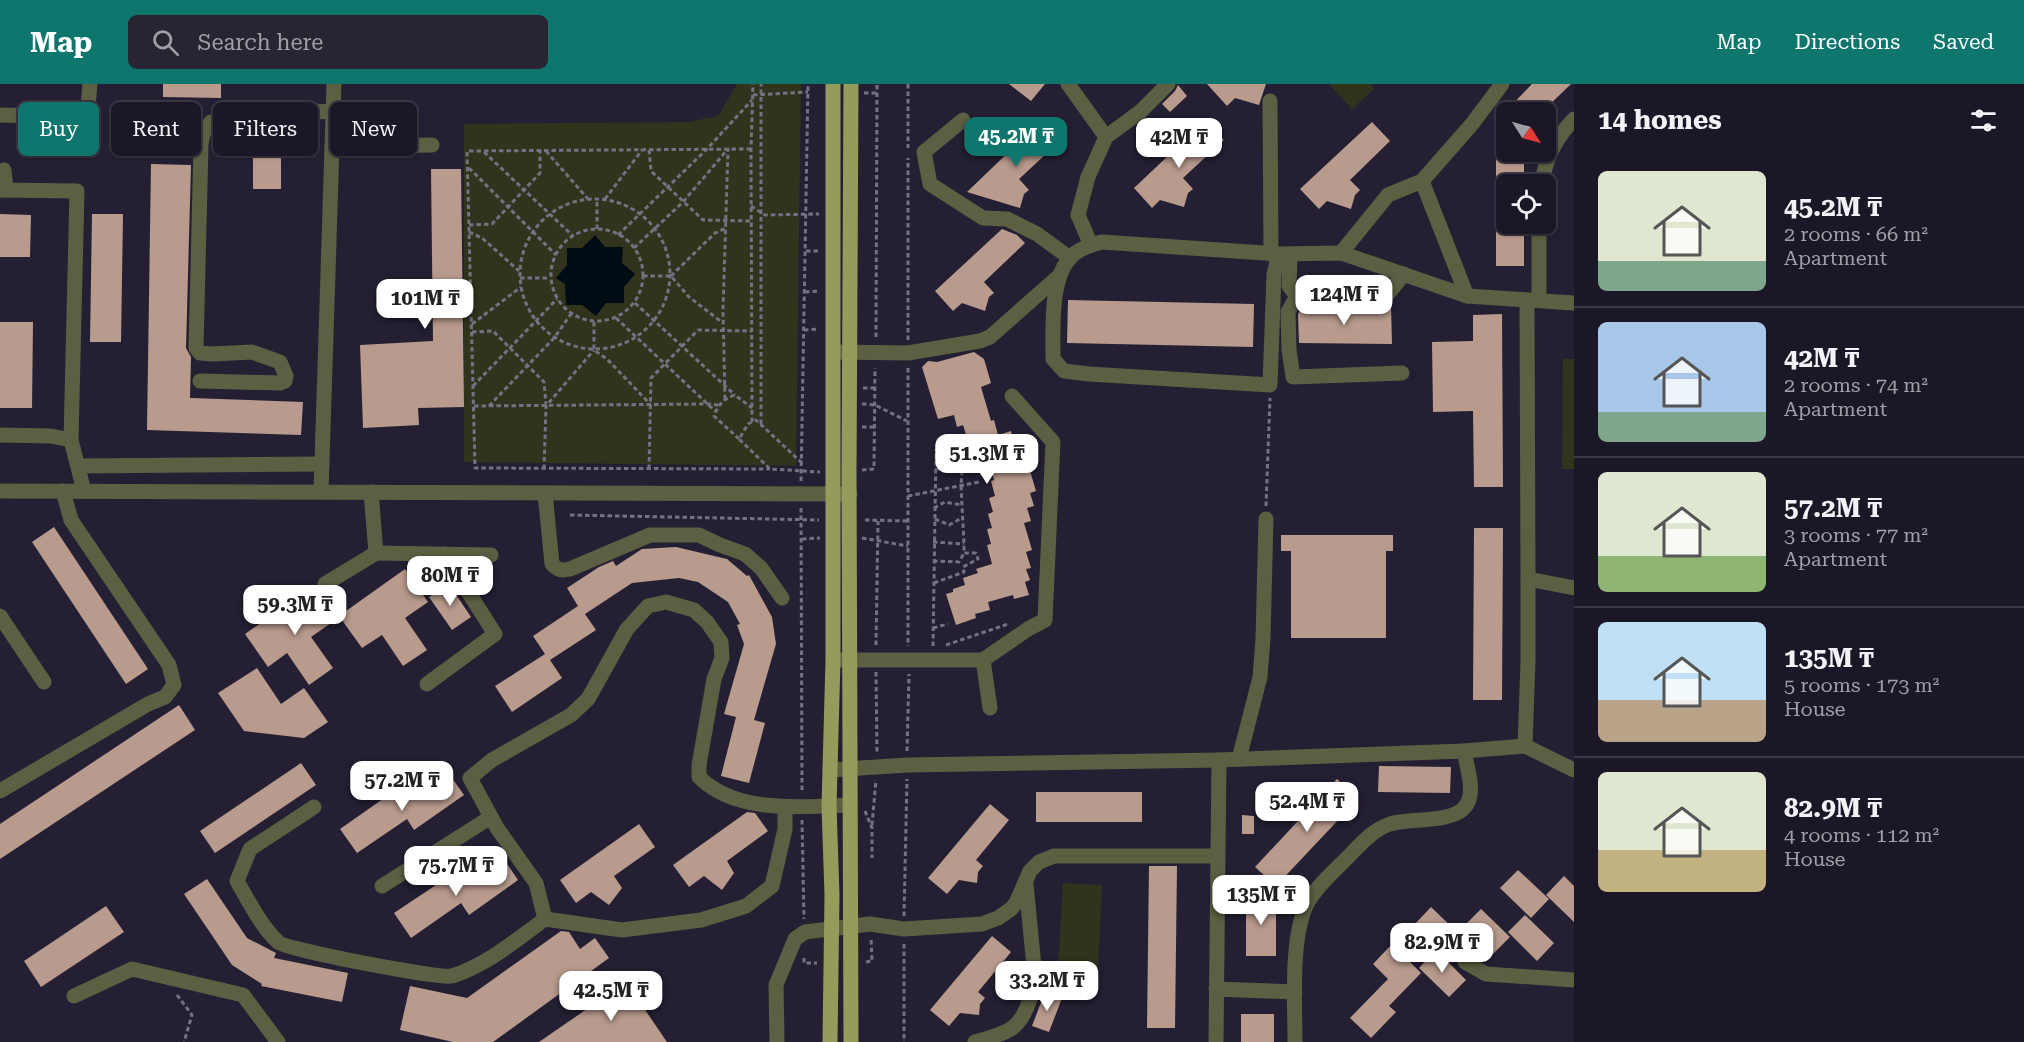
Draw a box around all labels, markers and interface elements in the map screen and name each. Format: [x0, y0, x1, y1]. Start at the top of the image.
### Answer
search box [128, 15, 548, 69]
text: Map [30, 26, 92, 59]
icon: search [149, 26, 182, 59]
text: Search here [197, 30, 323, 55]
text: Map [1717, 30, 1761, 54]
text: Directions [1794, 30, 1900, 54]
text: Saved [1933, 30, 1994, 54]
chip: Buy [18, 102, 99, 156]
chip: Rent [111, 102, 201, 156]
chip: Filters [213, 102, 318, 156]
chip: New [330, 102, 417, 156]
north arrow [1496, 102, 1556, 162]
map controls [1496, 102, 1556, 234]
icon: filters [1967, 104, 2000, 137]
text: 14 homes [1598, 105, 1722, 135]
pin: 45.2M ₸ [961, 117, 1071, 168]
pin: 42M ₸ [1137, 118, 1221, 169]
text: 45.2M ₸ [978, 124, 1054, 148]
text: 42M ₸ [1150, 125, 1208, 149]
button: locate [1496, 174, 1556, 234]
text: 45.2M ₸ [1784, 192, 1882, 222]
icon: home [1646, 195, 1718, 267]
text: 2 rooms · 66 m² [1784, 222, 1928, 246]
text: Apartment [1784, 246, 1887, 270]
pin: 124M ₸ [1295, 275, 1393, 326]
pin: 101M ₸ [376, 279, 474, 330]
text: 124M ₸ [1309, 282, 1379, 306]
text: 101M ₸ [390, 286, 460, 310]
text: 42M ₸ [1784, 343, 1859, 373]
icon: home [1646, 346, 1718, 418]
text: 2 rooms · 74 m² [1784, 373, 1928, 397]
text: Apartment [1784, 397, 1887, 421]
pin: 51.3M ₸ [932, 434, 1042, 485]
text: 51.3M ₸ [949, 441, 1025, 465]
text: 57.2M ₸ [1784, 493, 1882, 523]
icon: home [1646, 496, 1718, 568]
text: 3 rooms · 77 m² [1784, 523, 1928, 547]
text: Apartment [1784, 547, 1887, 571]
pin: 80M ₸ [408, 556, 492, 607]
text: 80M ₸ [421, 563, 479, 587]
pin: 59.3M ₸ [240, 585, 350, 636]
text: 59.3M ₸ [257, 592, 333, 616]
text: 135M ₸ [1784, 643, 1874, 673]
icon: home [1646, 646, 1718, 718]
text: 5 rooms · 173 m² [1784, 673, 1939, 697]
text: House [1784, 697, 1846, 721]
pin: 57.2M ₸ [347, 761, 457, 812]
text: 57.2M ₸ [364, 768, 440, 792]
pin: 52.4M ₸ [1252, 782, 1362, 833]
text: 52.4M ₸ [1269, 789, 1345, 813]
text: 82.9M ₸ [1784, 793, 1882, 823]
icon: home [1646, 796, 1718, 868]
text: 4 rooms · 112 m² [1784, 823, 1939, 847]
pin: 75.7M ₸ [401, 846, 511, 897]
text: House [1784, 847, 1846, 871]
text: 75.7M ₸ [418, 853, 494, 877]
pin: 135M ₸ [1212, 875, 1310, 926]
text: 135M ₸ [1226, 882, 1296, 906]
pin: 82.9M ₸ [1387, 923, 1497, 974]
text: 82.9M ₸ [1404, 930, 1480, 954]
pin: 33.2M ₸ [992, 961, 1102, 1012]
text: 33.2M ₸ [1009, 968, 1085, 992]
pin: 42.5M ₸ [556, 971, 666, 1022]
text: 42.5M ₸ [573, 978, 649, 1002]

